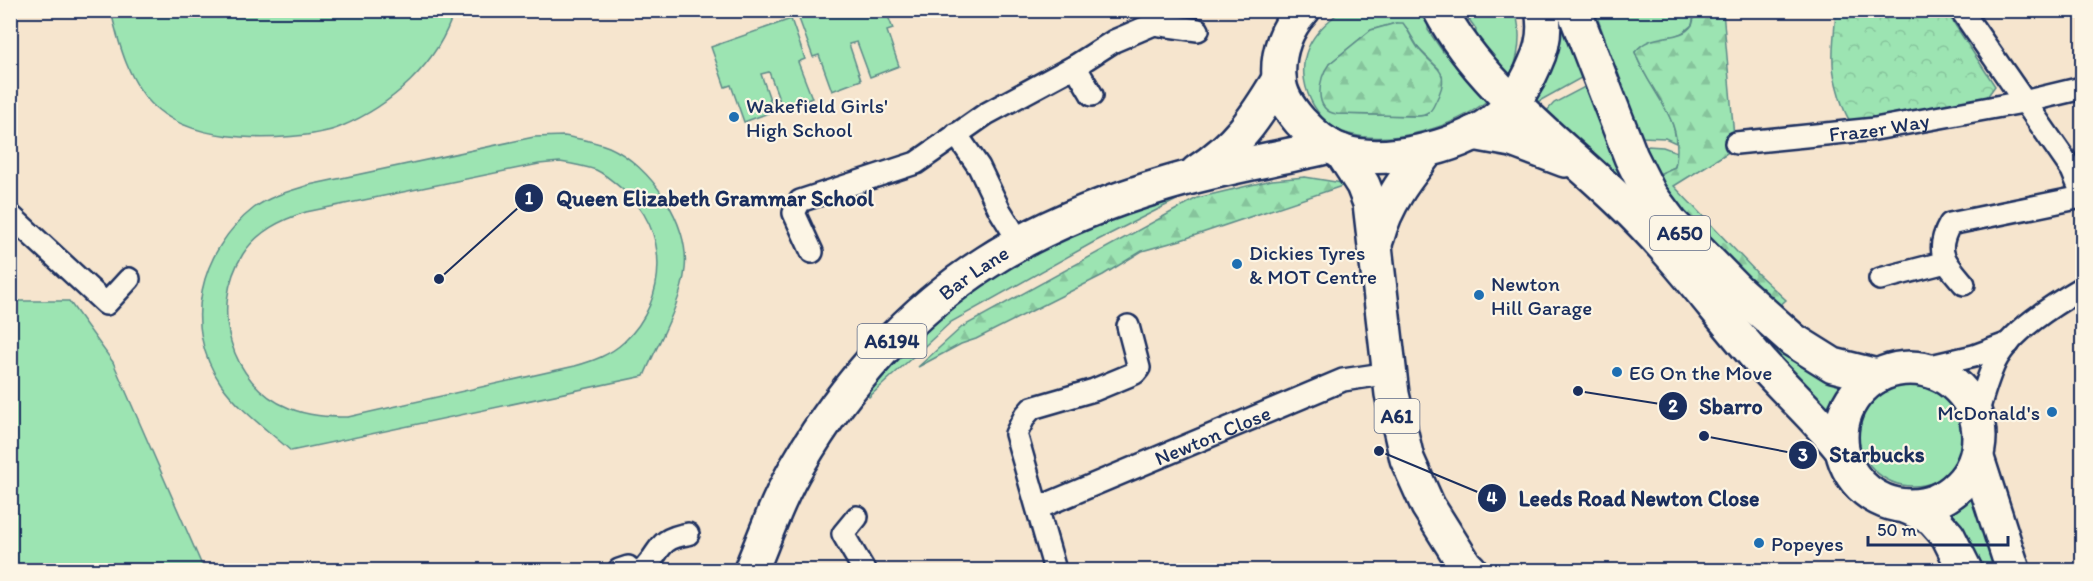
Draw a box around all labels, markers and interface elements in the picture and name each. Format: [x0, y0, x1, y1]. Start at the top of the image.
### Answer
place label: Wakefield Girls' High School [746, 93, 888, 142]
street label: Frazer Way [1828, 107, 1931, 146]
marker: Wakefield Girls' High School [727, 110, 741, 124]
callout: Queen Elizabeth Grammar School [514, 178, 885, 218]
text: Queen Elizabeth Grammar School [556, 185, 874, 212]
text: 1 [525, 187, 534, 209]
road number: A650 [1650, 216, 1710, 250]
street label: Bar Lane [933, 239, 1013, 305]
place label: Dickies Tyres & MOT Centre [1249, 240, 1377, 289]
marker: Dickies Tyres & MOT Centre [1230, 257, 1244, 271]
place label: Newton Hill Garage [1491, 271, 1592, 320]
marker: Newton Hill Garage [1472, 288, 1486, 302]
road number: A6194 [858, 324, 926, 358]
place label: EG On the Move [1629, 360, 1772, 385]
marker: EG On the Move [1610, 365, 1624, 379]
callout: Sbarro [1658, 386, 1775, 426]
text: Sbarro [1699, 393, 1763, 420]
text: 2 [1668, 395, 1678, 417]
street label: Newton Close [1151, 399, 1274, 470]
road number: A61 [1374, 399, 1420, 433]
place label: McDonald's [1937, 400, 2040, 425]
marker: McDonald's [2045, 405, 2059, 419]
callout: Starbucks [1788, 435, 1937, 475]
text: Starbucks [1829, 441, 1925, 468]
text: 3 [1798, 444, 1808, 466]
callout: Leeds Road Newton Close [1477, 478, 1771, 518]
text: Leeds Road Newton Close [1518, 485, 1760, 512]
text: 4 [1487, 487, 1498, 509]
scale bar [1868, 509, 2008, 547]
text: 50 m [1877, 519, 1917, 541]
place label: Popeyes [1771, 531, 1844, 556]
marker: Popeyes [1752, 536, 1766, 550]

